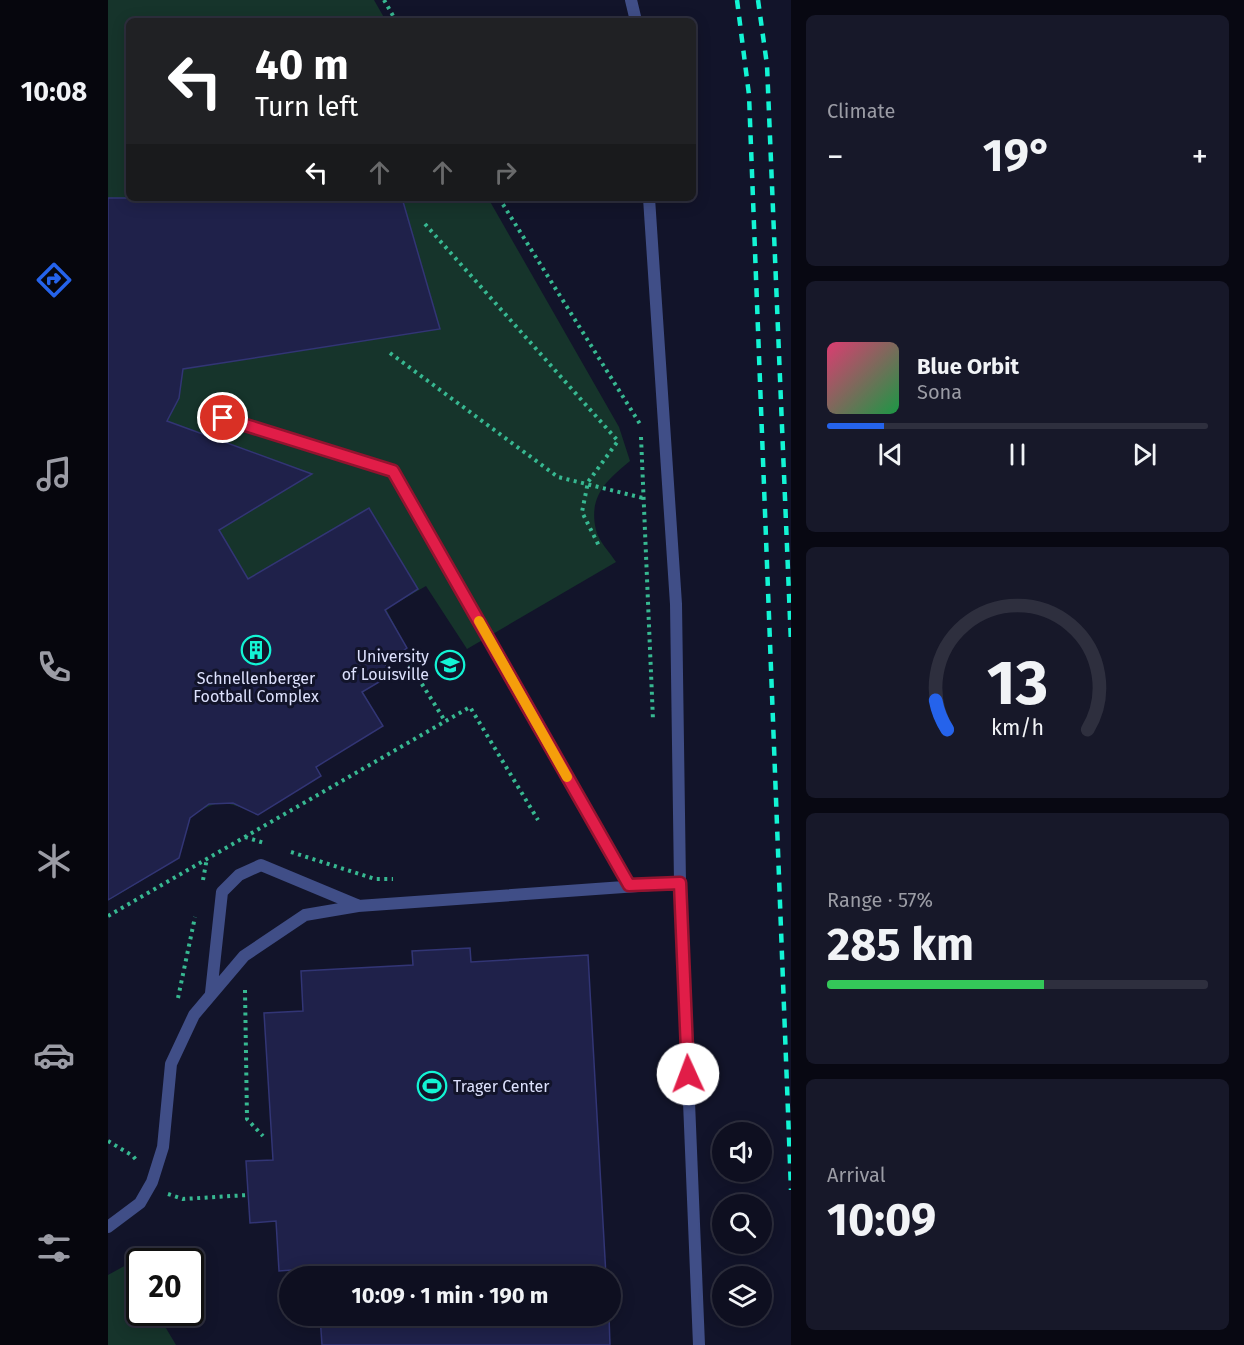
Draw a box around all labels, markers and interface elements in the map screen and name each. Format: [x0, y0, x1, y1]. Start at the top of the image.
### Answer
text: 40 m [255, 40, 349, 90]
icon: left [156, 42, 234, 120]
text: 10:08 [21, 76, 87, 108]
text: Turn left [255, 91, 358, 123]
text: Climate [827, 99, 895, 123]
text: 19° [983, 129, 1052, 183]
text: − [827, 137, 844, 177]
text: + [1192, 137, 1208, 177]
icon: left [300, 156, 333, 189]
icon: ahead [363, 156, 396, 189]
icon: ahead [426, 156, 459, 189]
icon: right [489, 156, 522, 189]
icon: directions [33, 259, 75, 301]
text: Blue Orbit [917, 353, 1019, 380]
text: Sona [917, 380, 962, 404]
pin [197, 392, 248, 443]
icon: arrive [206, 401, 239, 434]
icon: previous [874, 438, 907, 471]
icon: pause [1001, 438, 1034, 471]
icon: next [1128, 438, 1161, 471]
icon: music [33, 453, 75, 495]
building icon: Schnellenberger Football Complex [240, 634, 272, 666]
icon: phone [33, 646, 75, 688]
text: 13 [987, 646, 1048, 721]
place label: University of Louisville [342, 647, 429, 684]
school or university icon: University of Louisville [434, 649, 466, 681]
place label: Schnellenberger Football Complex [193, 669, 319, 706]
text: km/h [991, 715, 1044, 741]
icon: climate [33, 840, 75, 882]
text: Range · 57% [827, 888, 933, 912]
text: 285 km [827, 918, 974, 972]
icon: car [33, 1034, 75, 1076]
position arrow [656, 1042, 720, 1106]
sports icon: Trager Center [416, 1070, 448, 1102]
place label: Trager Center [453, 1077, 550, 1096]
map controls [712, 1122, 772, 1326]
button: sound [712, 1122, 772, 1182]
text: Arrival [827, 1163, 886, 1187]
text: 10:09 [827, 1193, 936, 1247]
button: search [712, 1194, 772, 1254]
icon: filters [33, 1227, 75, 1269]
speed limit sign: 20 [126, 1248, 204, 1326]
button: layers [712, 1266, 772, 1326]
text: 10:09 · 1 min · 190 m [352, 1282, 548, 1309]

